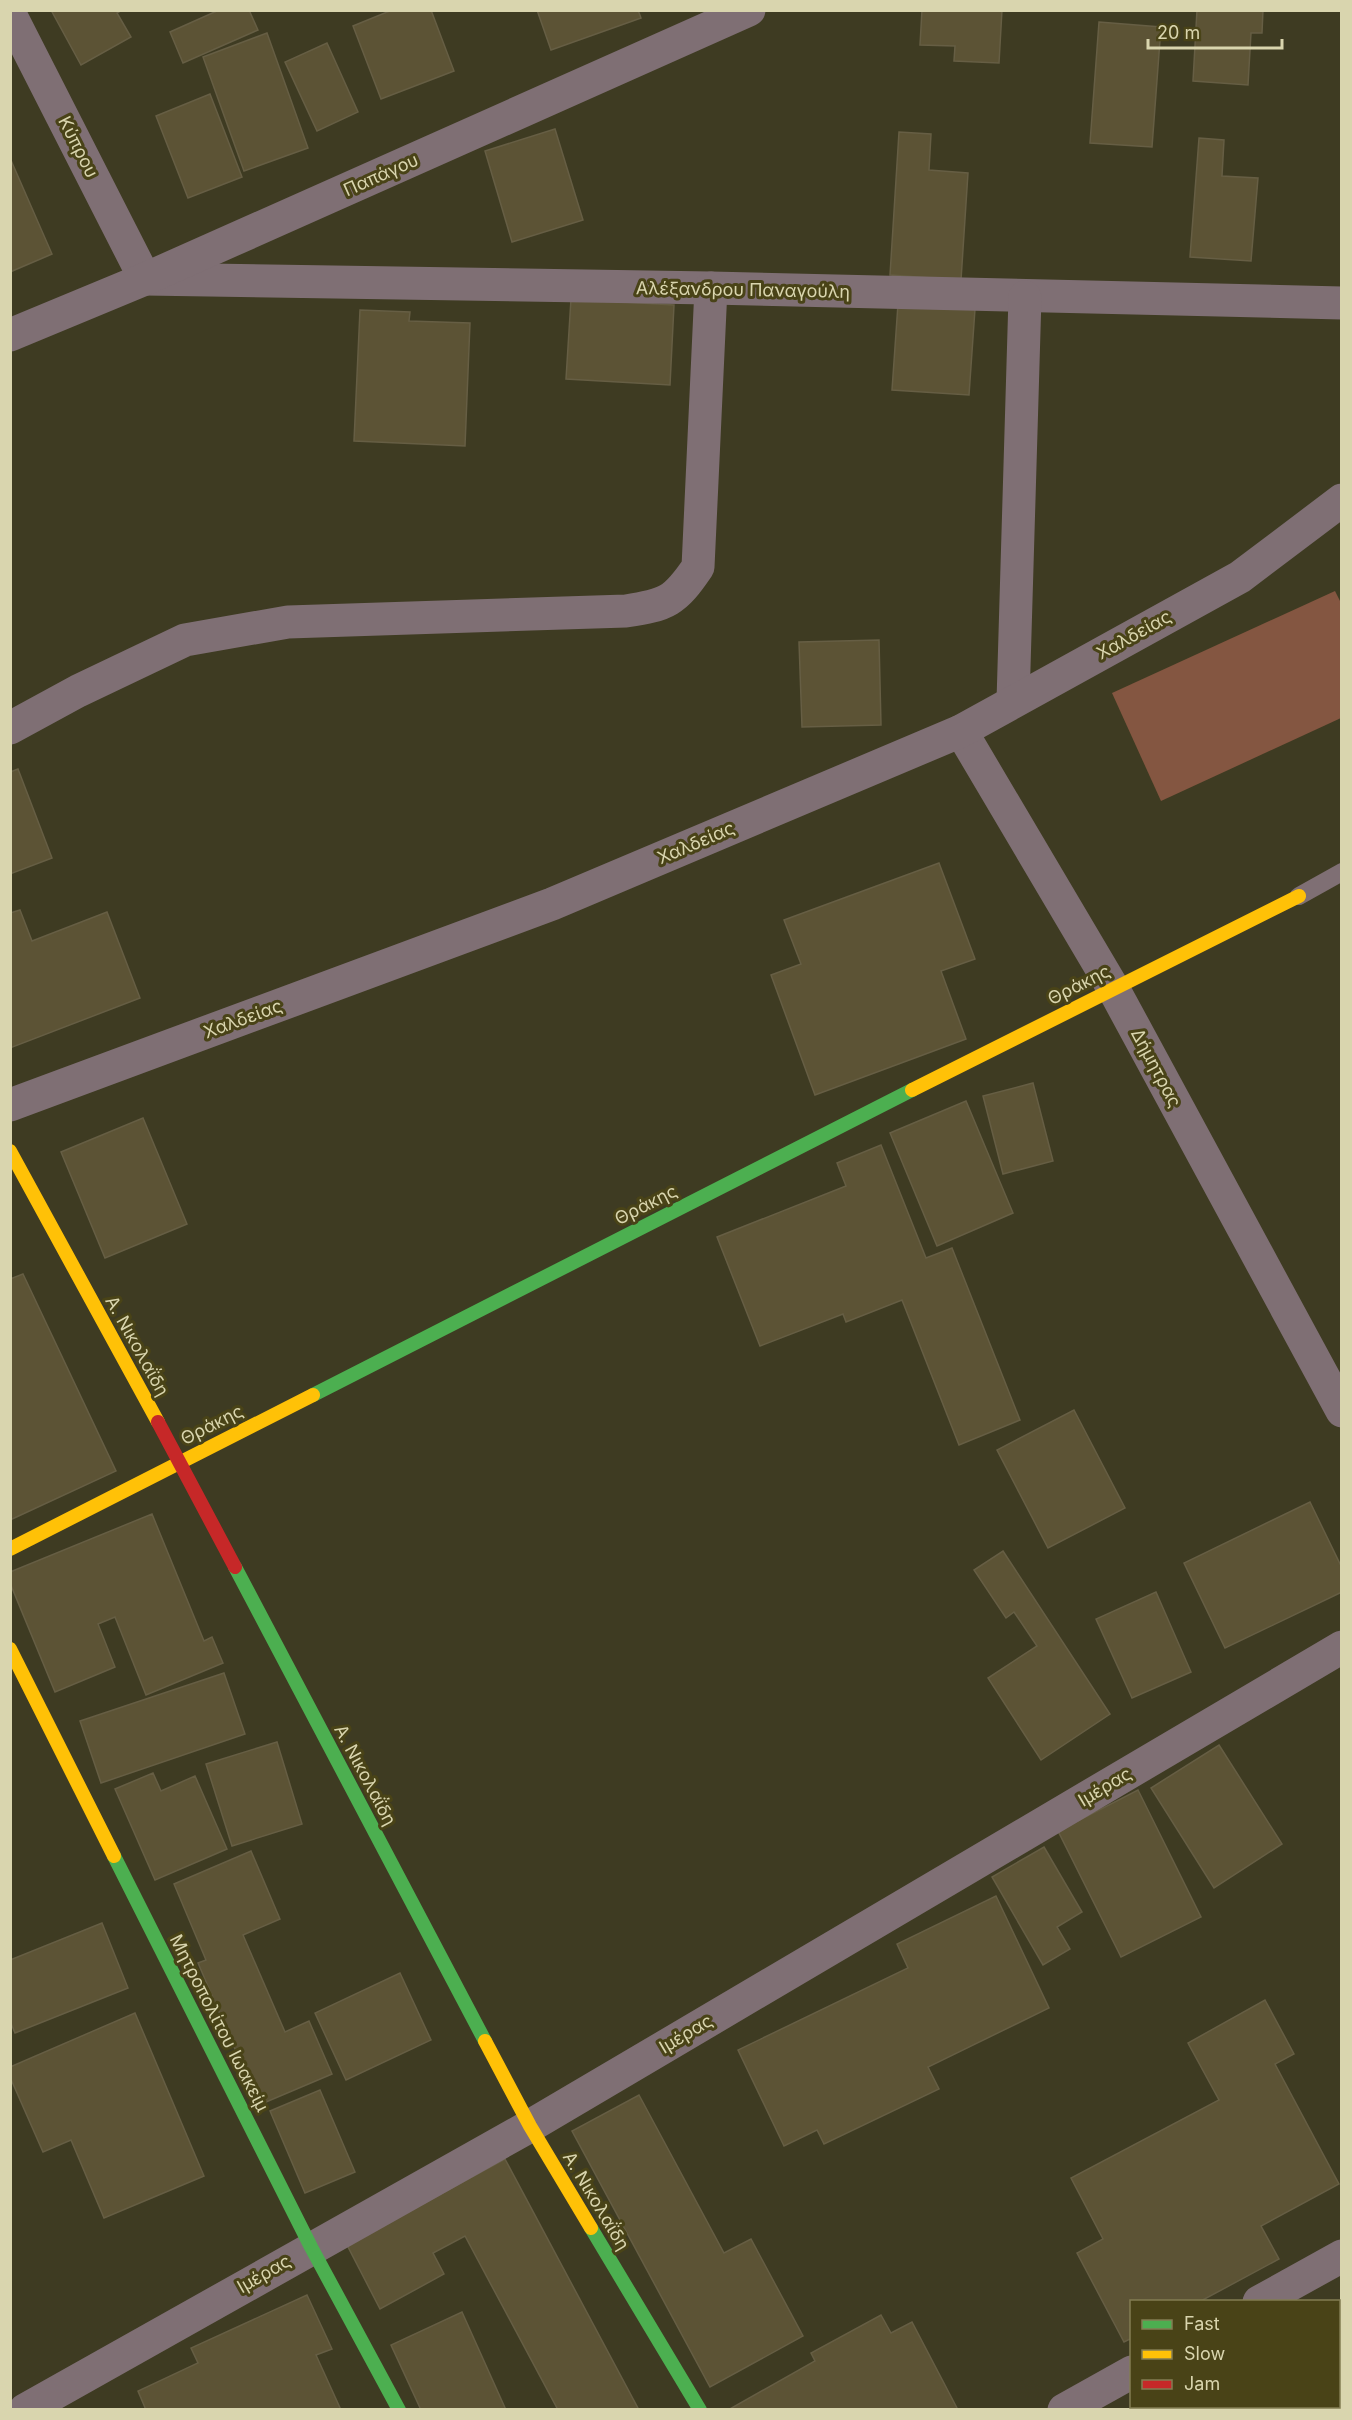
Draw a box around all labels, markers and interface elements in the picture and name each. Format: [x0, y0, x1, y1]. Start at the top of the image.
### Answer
scale bar [1148, 12, 1282, 50]
text: 20 m [1157, 22, 1200, 43]
street label: Κύπρου [54, 113, 103, 181]
street label: Παπάγου [340, 149, 421, 200]
street label: Αλέξανδρου Παναγούλη [636, 277, 850, 302]
street label: Χαλδείας [1093, 606, 1175, 664]
street label: Χαλδείας [654, 817, 738, 868]
street label: Θράκης [1044, 960, 1113, 1009]
street label: Χαλδείας [201, 995, 285, 1042]
street label: Δήμητρας [1127, 1025, 1186, 1111]
street label: Θράκης [611, 1180, 680, 1229]
street label: Α. Νικολαΐδη [101, 1292, 174, 1399]
street label: Θράκης [177, 1400, 246, 1449]
street label: Α. Νικολαΐδη [330, 1720, 402, 1829]
street label: Ιμέρας [1074, 1763, 1135, 1811]
street label: Μητροπολίτου Ιωακείμ [166, 1931, 273, 2115]
street label: Ιμέρας [655, 2010, 716, 2058]
street label: Α. Νικολαΐδη [559, 2147, 635, 2254]
street label: Ιμέρας [233, 2250, 294, 2297]
legend [1130, 2300, 1340, 2408]
text: Fast [1184, 2313, 1220, 2334]
text: Slow [1184, 2343, 1225, 2364]
text: Jam [1184, 2373, 1220, 2394]

